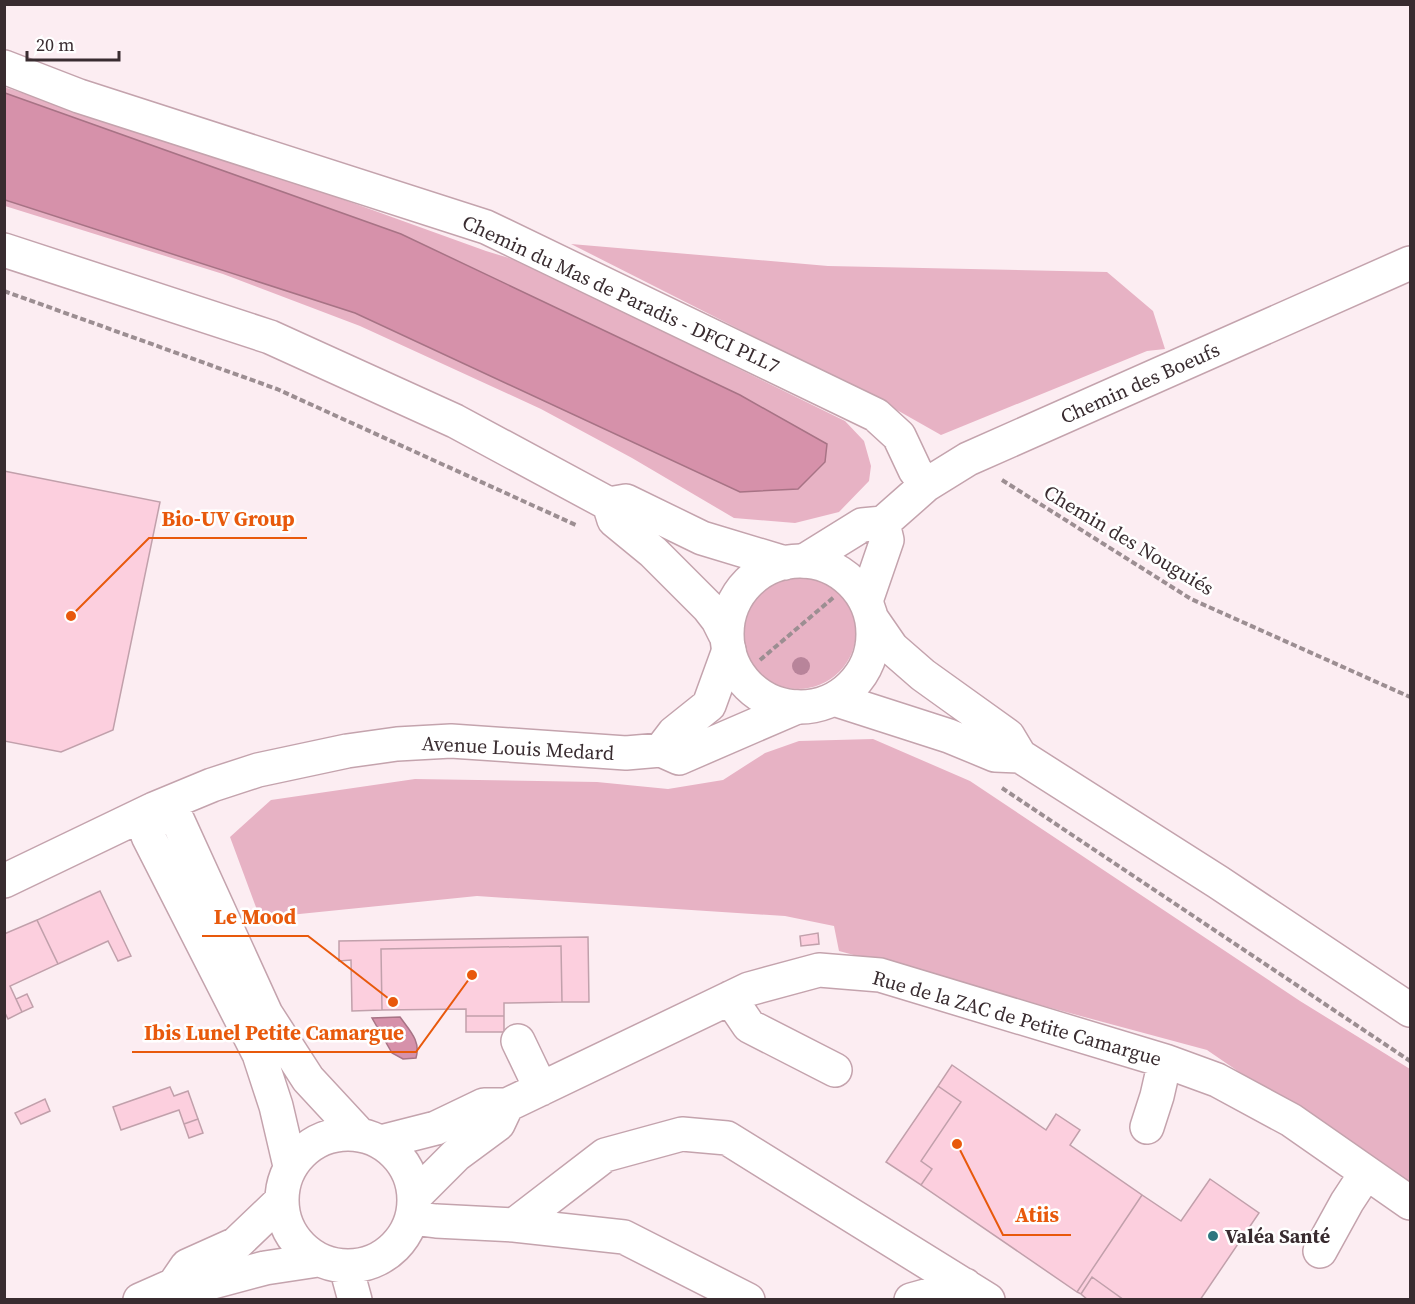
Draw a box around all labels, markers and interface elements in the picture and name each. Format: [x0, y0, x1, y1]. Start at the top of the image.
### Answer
scale bar [27, 24, 118, 62]
text: 20 m [36, 32, 74, 57]
street label: Chemin du Mas de Paradis - DFCI PLL7 [458, 208, 784, 380]
street label: Chemin des Boeufs [1056, 335, 1224, 431]
street label: Chemin des Nouguiés [1039, 478, 1219, 602]
callout: Bio-UV Group [149, 499, 307, 538]
text: Bio-UV Group [161, 504, 295, 533]
street label: Avenue Louis Medard [421, 729, 616, 767]
callout: Le Mood [202, 897, 308, 936]
text: Le Mood [214, 902, 297, 931]
street label: Rue de la ZAC de Petite Camargue [869, 963, 1165, 1073]
callout: Ibis Lunel Petite Camargue [132, 1013, 416, 1052]
text: Ibis Lunel Petite Camargue [144, 1018, 404, 1047]
callout: Atiis [1003, 1196, 1071, 1235]
text: Atiis [1015, 1200, 1059, 1229]
place label: Valéa Santé [1225, 1222, 1330, 1250]
marker: Valéa Santé [1206, 1229, 1220, 1243]

